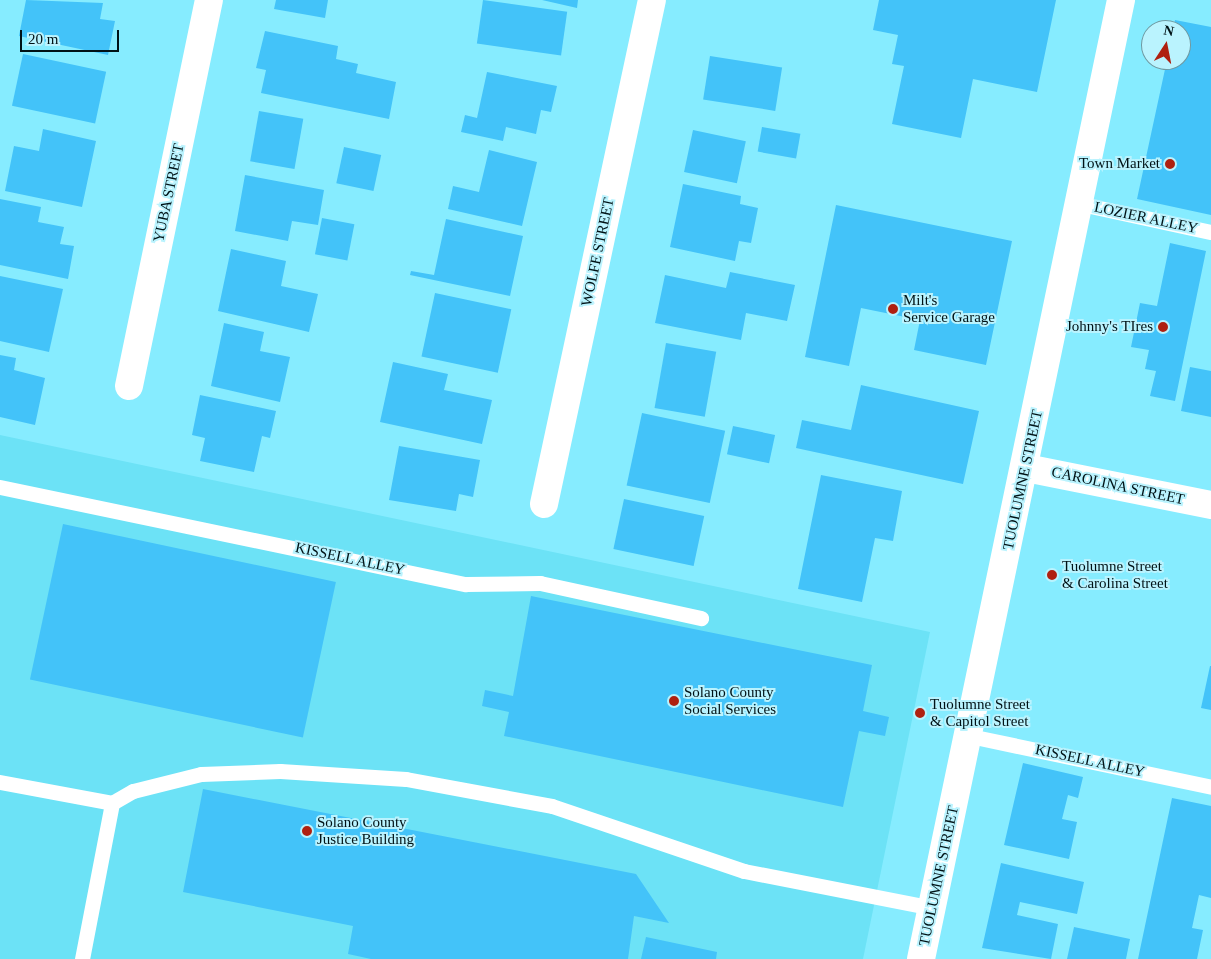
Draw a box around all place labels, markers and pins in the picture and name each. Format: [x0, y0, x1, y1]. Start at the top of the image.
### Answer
place label: Town Market [1079, 155, 1160, 173]
marker: Town Market [1164, 158, 1176, 170]
place label: Milt's Service Garage [903, 291, 995, 326]
marker: Milt's Service Garage [887, 303, 899, 315]
place label: Johnny's TIres [1066, 318, 1153, 336]
marker: Johnny's TIres [1157, 321, 1169, 333]
place label: Tuolumne Street & Carolina Street [1062, 557, 1168, 592]
marker: Tuolumne Street & Carolina Street [1046, 569, 1058, 581]
place label: Solano County Social Services [684, 683, 776, 718]
marker: Solano County Social Services [668, 695, 680, 707]
place label: Tuolumne Street & Capitol Street [930, 695, 1030, 730]
marker: Tuolumne Street & Capitol Street [914, 707, 926, 719]
place label: Solano County Justice Building [317, 813, 414, 848]
marker: Solano County Justice Building [301, 825, 313, 837]

